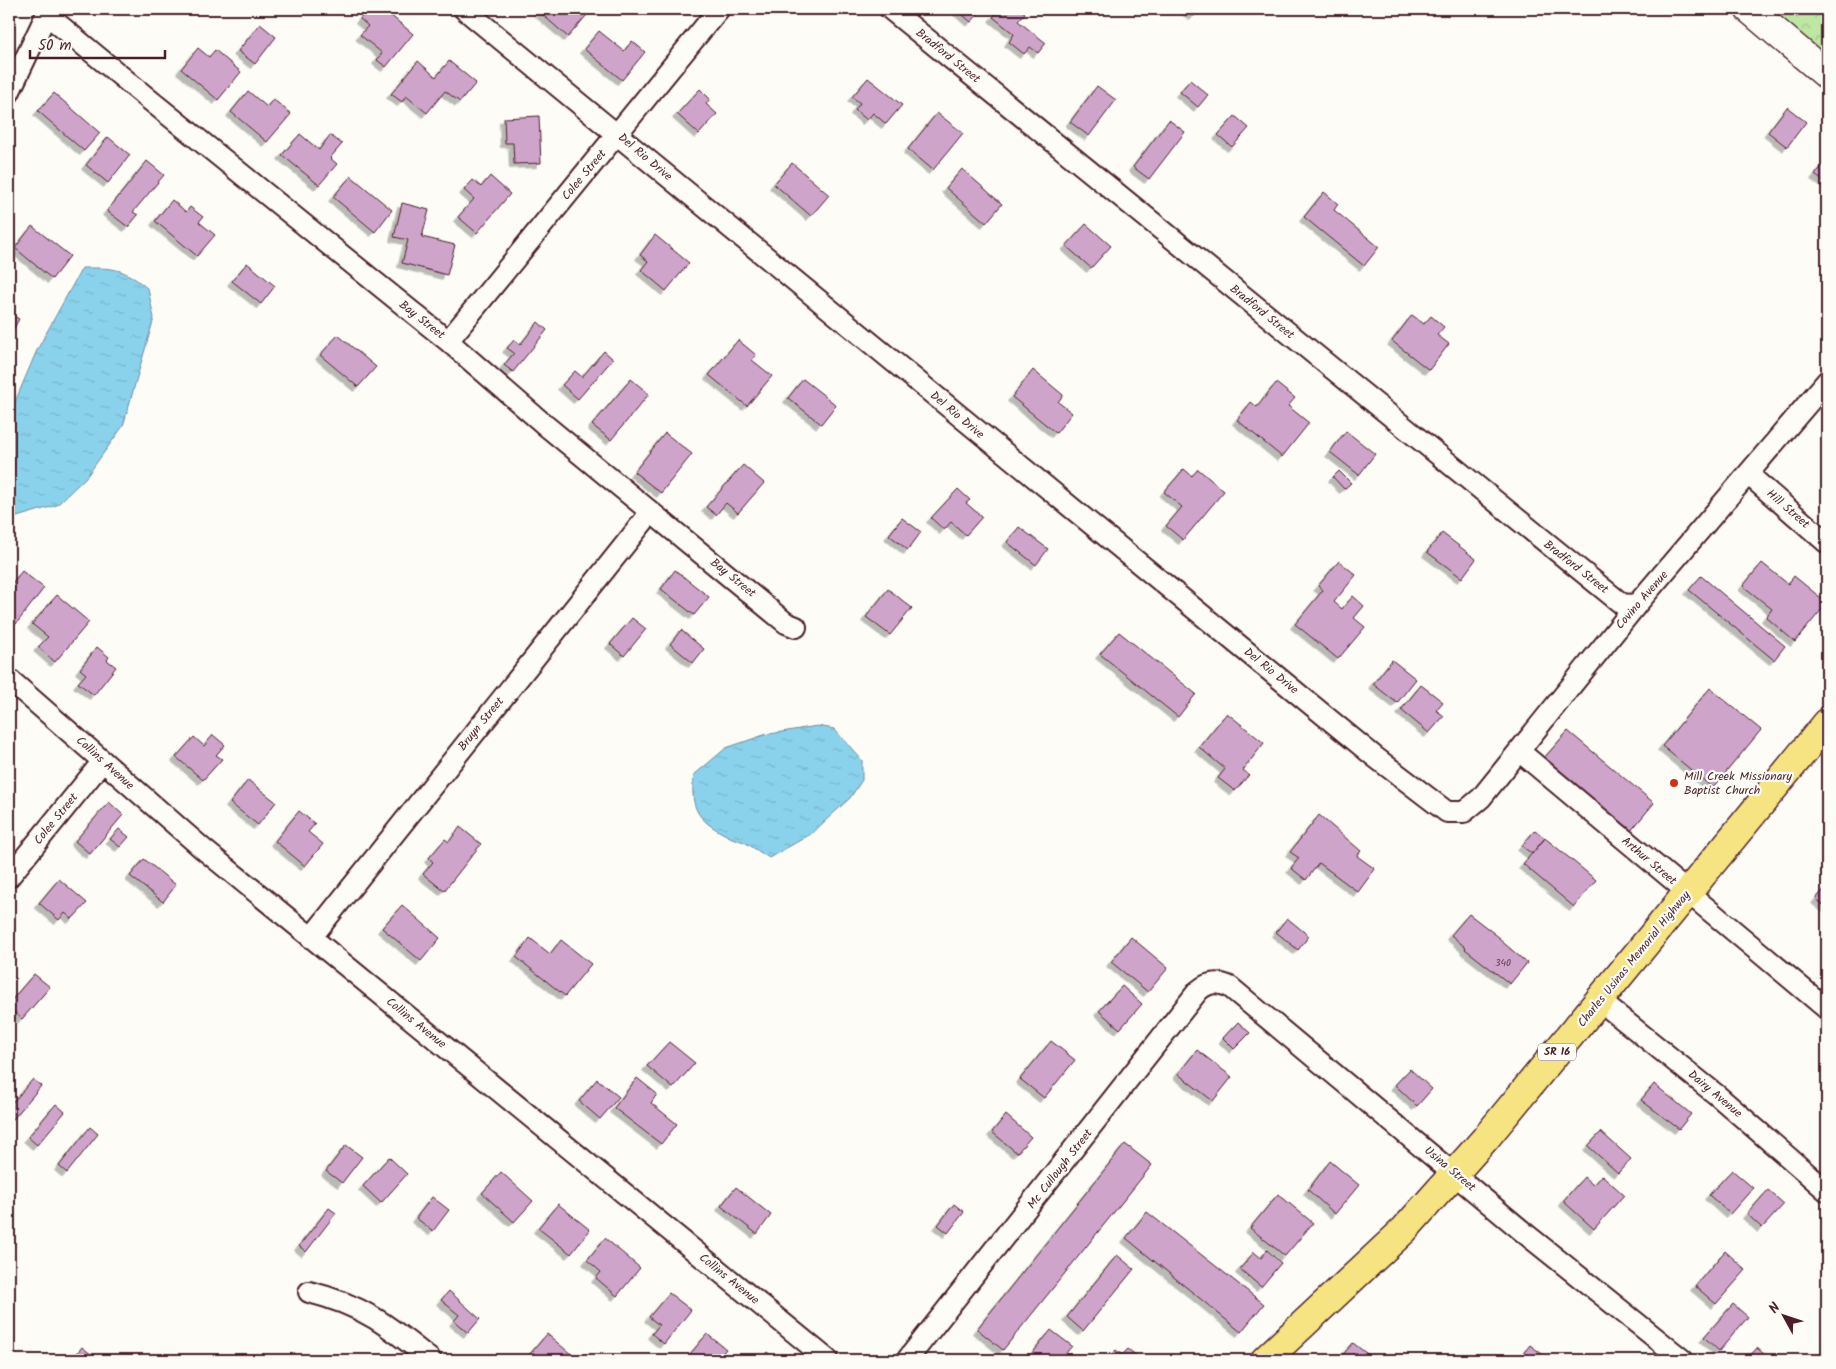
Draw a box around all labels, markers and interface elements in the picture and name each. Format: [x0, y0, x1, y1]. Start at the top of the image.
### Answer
street label: Bradford Street [912, 24, 985, 88]
scale bar [30, 28, 165, 60]
text: 50 m [38, 34, 72, 58]
street label: Del Rio Drive [614, 128, 677, 186]
street label: Colee Street [557, 145, 611, 205]
street label: Bradford Street [1226, 280, 1299, 344]
street label: Bay Street [395, 296, 449, 344]
street label: Del Rio Drive [926, 386, 989, 444]
street label: Hill Street [1762, 485, 1814, 533]
street label: Bradford Street [1539, 535, 1613, 599]
street label: Bay Street [706, 554, 760, 603]
street label: Covino Avenue [1611, 566, 1673, 634]
street label: Del Rio Drive [1239, 643, 1303, 700]
street label: Bruyn Street [453, 693, 509, 755]
street label: Collins Avenue [72, 732, 139, 795]
place label: Mill Creek Missionary Baptist Church [1684, 767, 1792, 800]
marker: Mill Creek Missionary Baptist Church [1668, 777, 1680, 789]
street label: Colee Street [29, 789, 83, 849]
street label: Arthur Street [1617, 832, 1681, 890]
street label: Charles Usinas Memorial Highway [1573, 886, 1695, 1031]
house number: 340 [1495, 955, 1511, 971]
street label: Collins Avenue [382, 993, 451, 1054]
road number: SR 16 [1538, 1044, 1576, 1060]
street label: Dairy Avenue [1684, 1066, 1747, 1123]
street label: Mc Cullough Street [1023, 1125, 1098, 1213]
street label: Usina Street [1420, 1142, 1480, 1197]
street label: Collins Avenue [695, 1249, 764, 1310]
north arrow [1758, 1292, 1808, 1342]
text: N [1764, 1298, 1786, 1319]

